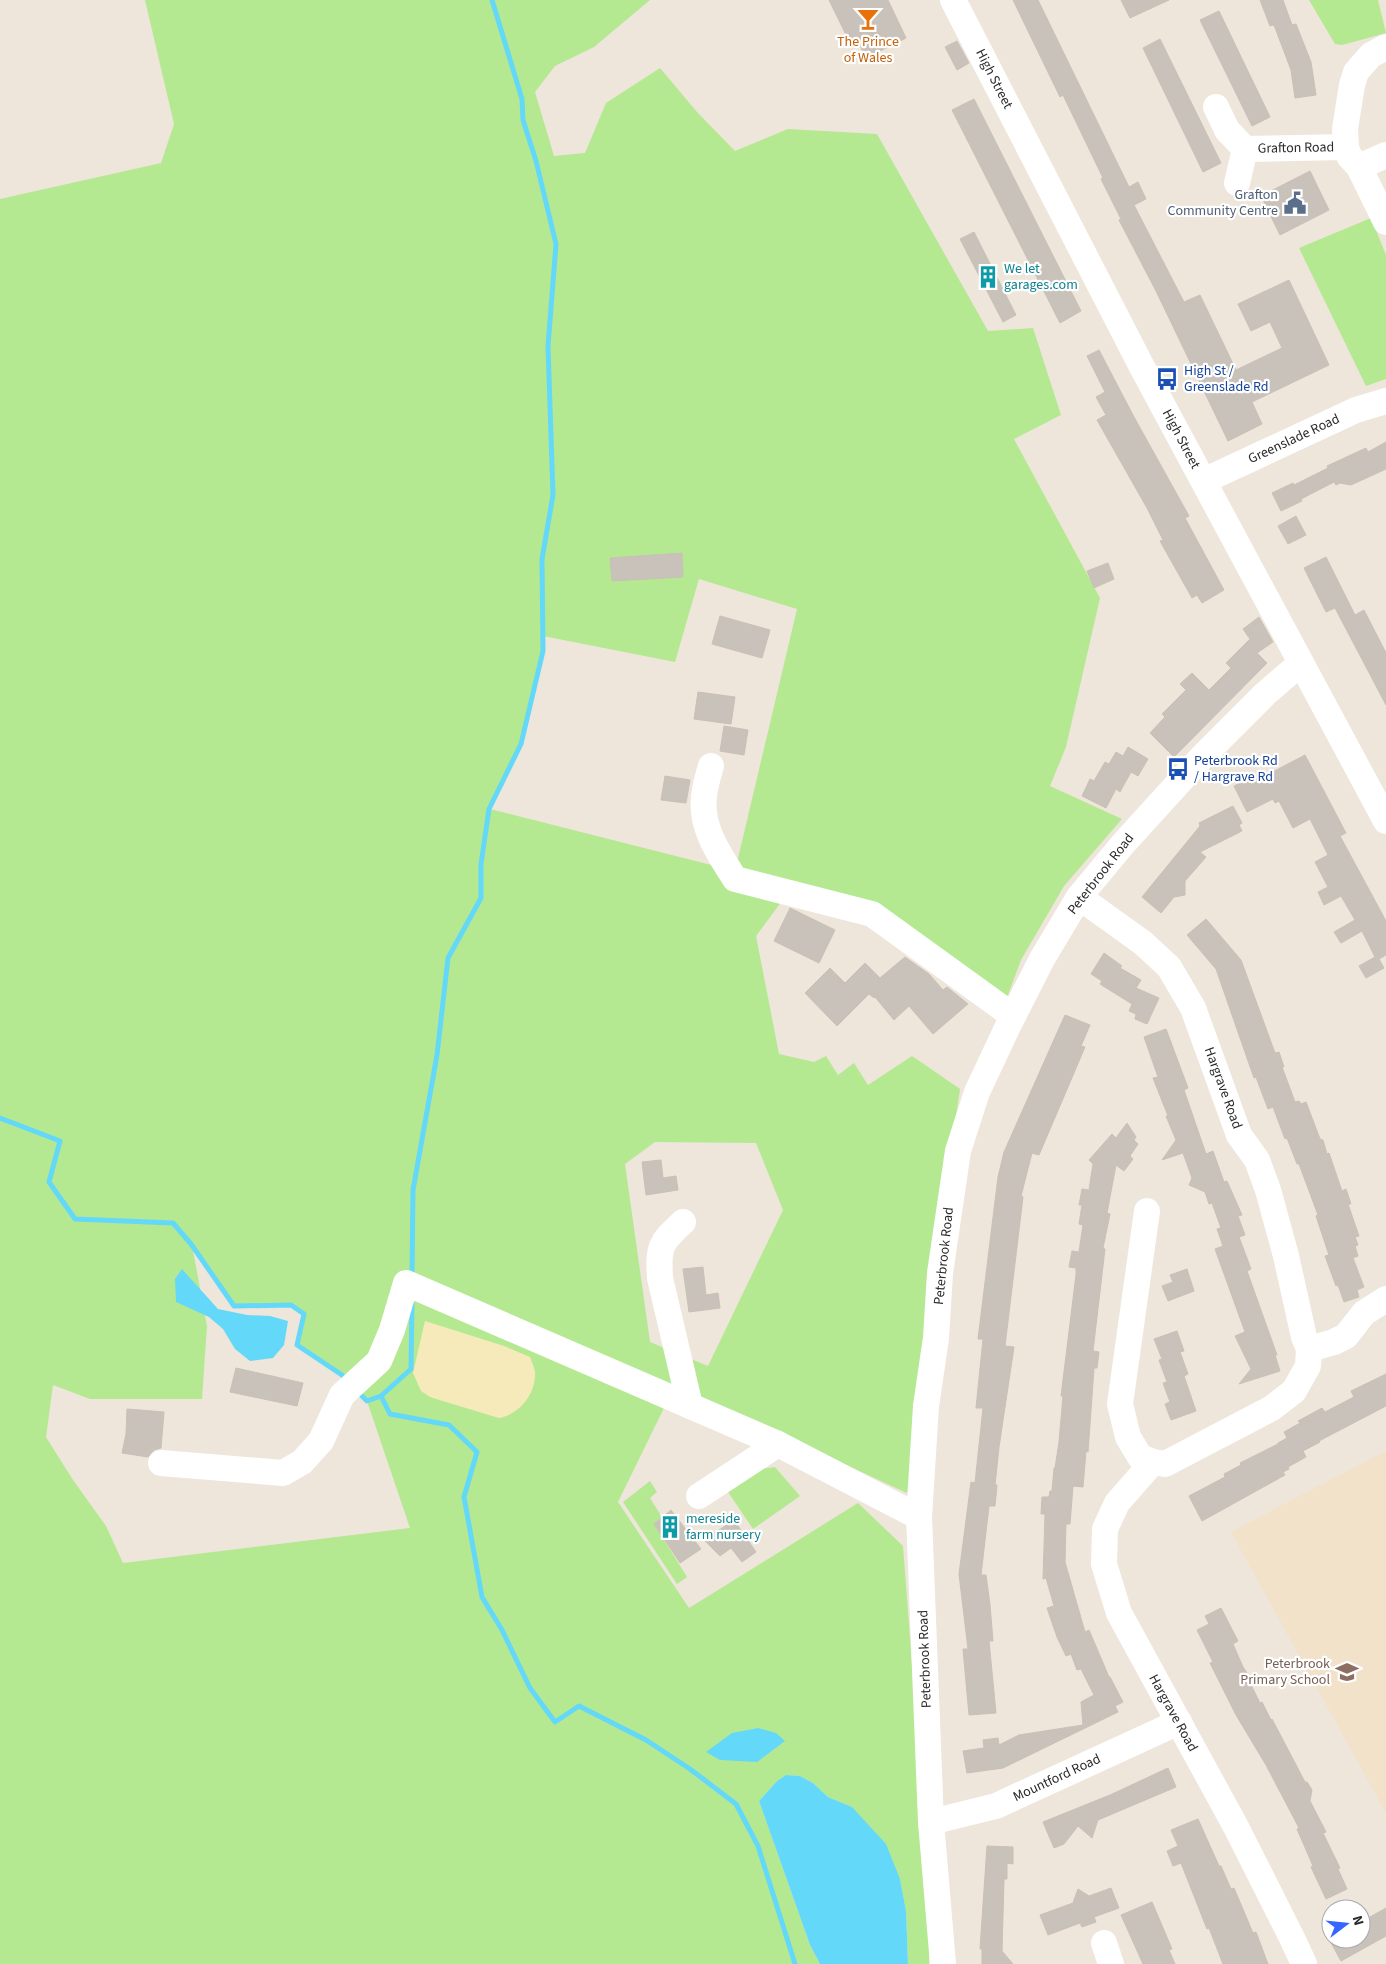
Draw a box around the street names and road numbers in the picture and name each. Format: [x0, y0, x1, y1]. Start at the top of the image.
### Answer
street label: High Street [970, 45, 1018, 113]
street label: Grafton Road [1258, 137, 1334, 159]
street label: High Street [1157, 406, 1205, 473]
street label: Greenslade Road [1245, 409, 1343, 469]
street label: Peterbrook Road [1063, 829, 1139, 919]
street label: Hargrave Road [1199, 1044, 1247, 1132]
street label: Peterbrook Road [929, 1206, 959, 1306]
street label: Peterbrook Road [913, 1610, 937, 1708]
street label: Hargrave Road [1143, 1671, 1203, 1755]
street label: Mountford Road [1010, 1749, 1104, 1807]

